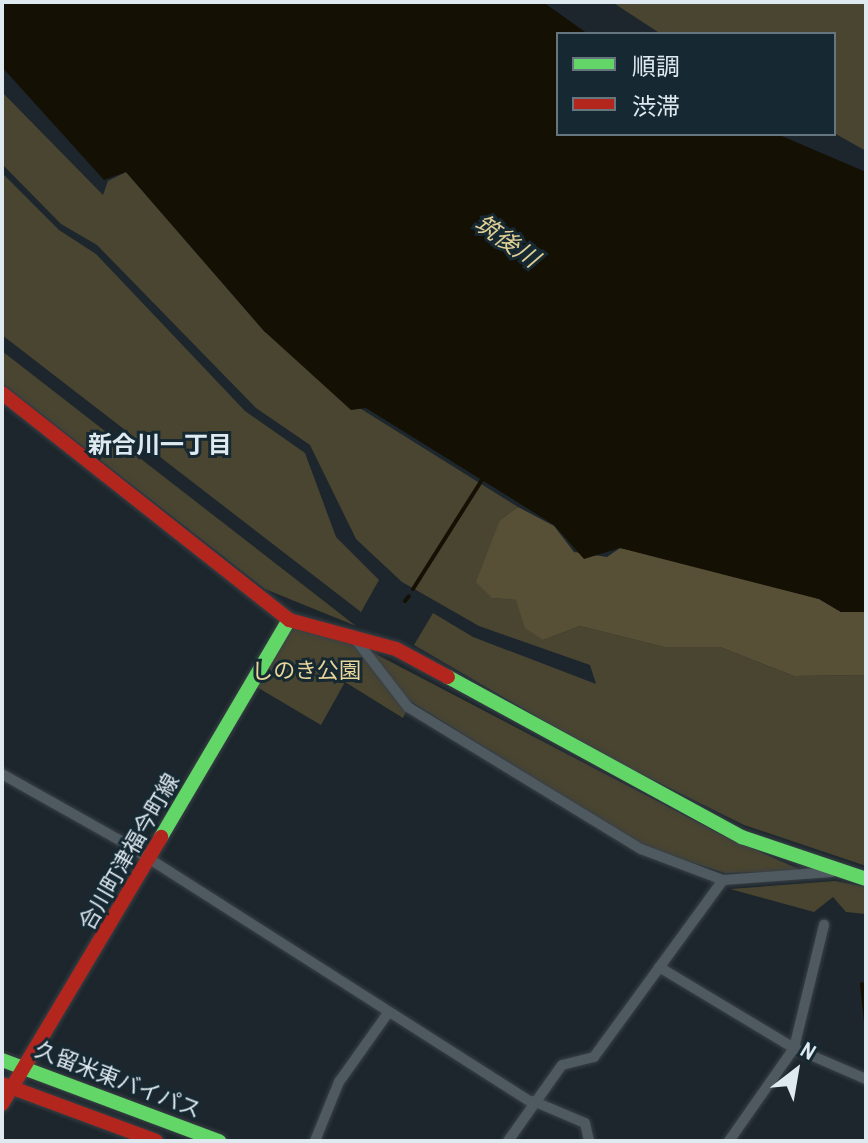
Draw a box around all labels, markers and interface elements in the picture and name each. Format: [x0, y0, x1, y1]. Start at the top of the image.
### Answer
legend [556, 32, 836, 136]
text: 順調 [632, 50, 680, 82]
text: 渋滞 [632, 90, 680, 122]
water label: 筑後川 [469, 209, 545, 273]
district label: 新合川一丁目 [88, 431, 232, 459]
park label: しのき公園 [251, 658, 361, 684]
street label: 合川町津福今町線 [74, 769, 184, 935]
north arrow [756, 1031, 836, 1111]
text: N [795, 1034, 822, 1067]
street label: 久留米東バイパス [31, 1036, 205, 1124]

